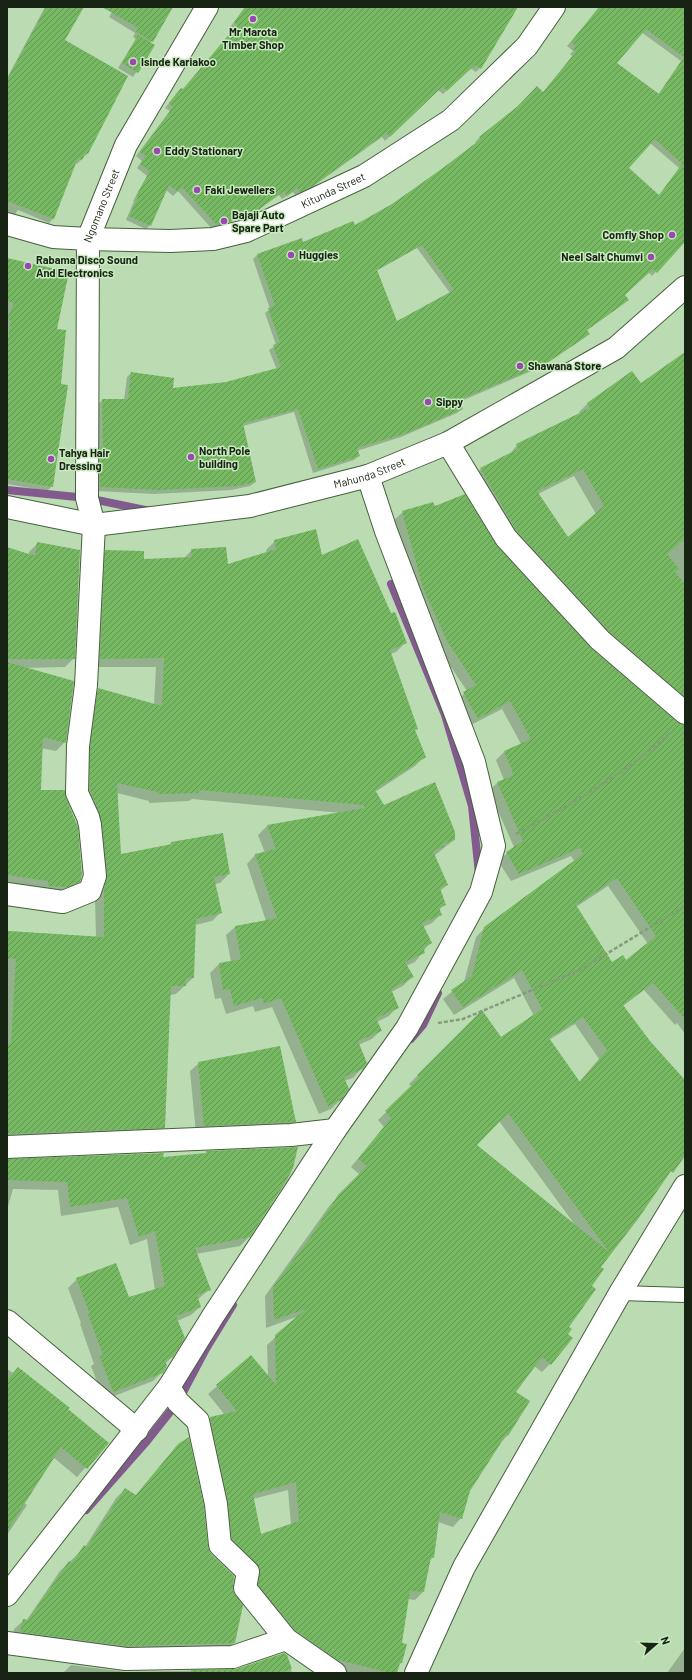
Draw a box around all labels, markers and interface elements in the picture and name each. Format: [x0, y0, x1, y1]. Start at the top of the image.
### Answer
marker: Mr Marota Timber Shop [248, 14, 258, 24]
place label: Mr Marota Timber Shop [222, 25, 284, 51]
place label: Isinde Kariakoo [141, 55, 216, 68]
marker: Isinde Kariakoo [128, 57, 138, 67]
place label: Eddy Stationary [165, 144, 243, 157]
marker: Eddy Stationary [152, 146, 162, 156]
street label: Ngomano Street [80, 167, 122, 244]
street label: Kitunda Street [299, 169, 367, 210]
place label: Faki Jewellers [205, 183, 275, 196]
marker: Faki Jewellers [192, 185, 202, 195]
place label: Bajaji Auto Spare Part [232, 208, 285, 234]
marker: Bajaji Auto Spare Part [219, 216, 229, 226]
place label: Comfly Shop [602, 228, 664, 241]
marker: Comfly Shop [667, 230, 677, 240]
place label: Huggies [299, 248, 339, 261]
marker: Huggies [286, 250, 296, 260]
place label: Neel Salt Chumvi [561, 250, 643, 263]
marker: Neel Salt Chumvi [646, 252, 656, 262]
place label: Rabama Disco Sound And Electronics [36, 253, 138, 279]
marker: Rabama Disco Sound And Electronics [23, 261, 33, 271]
place label: Shawana Store [528, 359, 601, 372]
marker: Shawana Store [515, 361, 525, 371]
place label: Sippy [436, 395, 464, 408]
marker: Sippy [423, 397, 433, 407]
place label: North Pole building [199, 444, 250, 470]
place label: Tahya Hair Dressing [59, 446, 110, 472]
marker: North Pole building [186, 452, 196, 462]
marker: Tahya Hair Dressing [46, 454, 56, 464]
street label: Mahunda Street [332, 454, 407, 491]
north arrow [636, 1624, 676, 1664]
text: N [659, 1635, 673, 1646]

